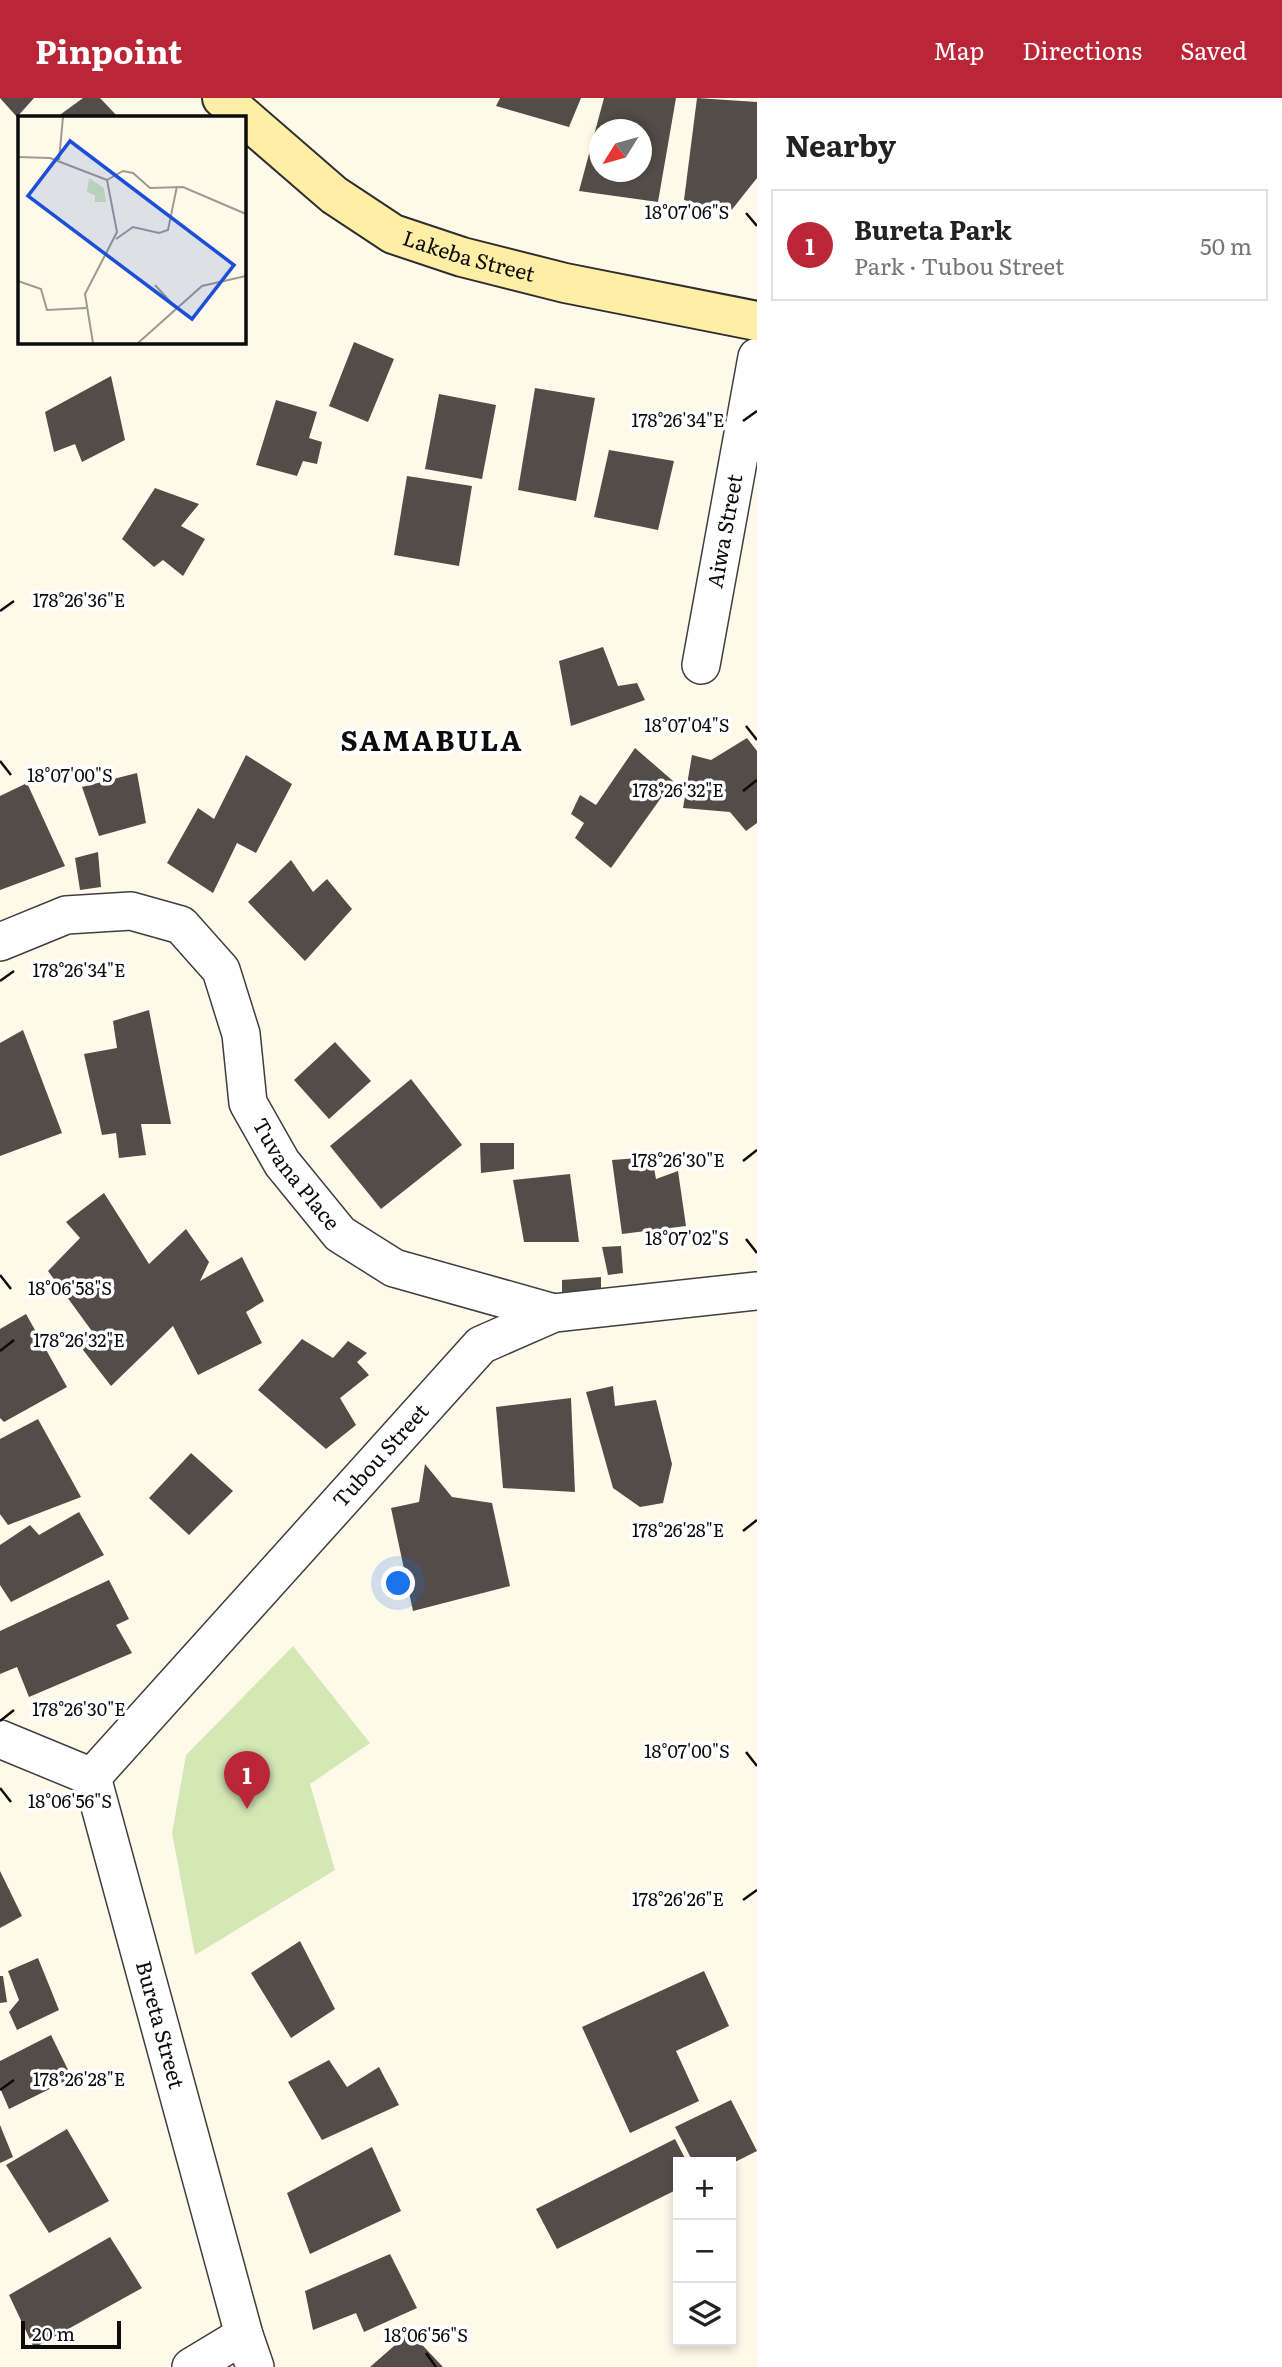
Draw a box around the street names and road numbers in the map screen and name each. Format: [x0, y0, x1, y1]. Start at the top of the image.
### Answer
street label: Lakeba Street [399, 220, 539, 288]
street label: Aiwa Street [697, 471, 749, 590]
street label: Tuvana Place [246, 1111, 349, 1236]
street label: Tubou Street [324, 1395, 435, 1513]
street label: Bureta Street [130, 1957, 194, 2092]

